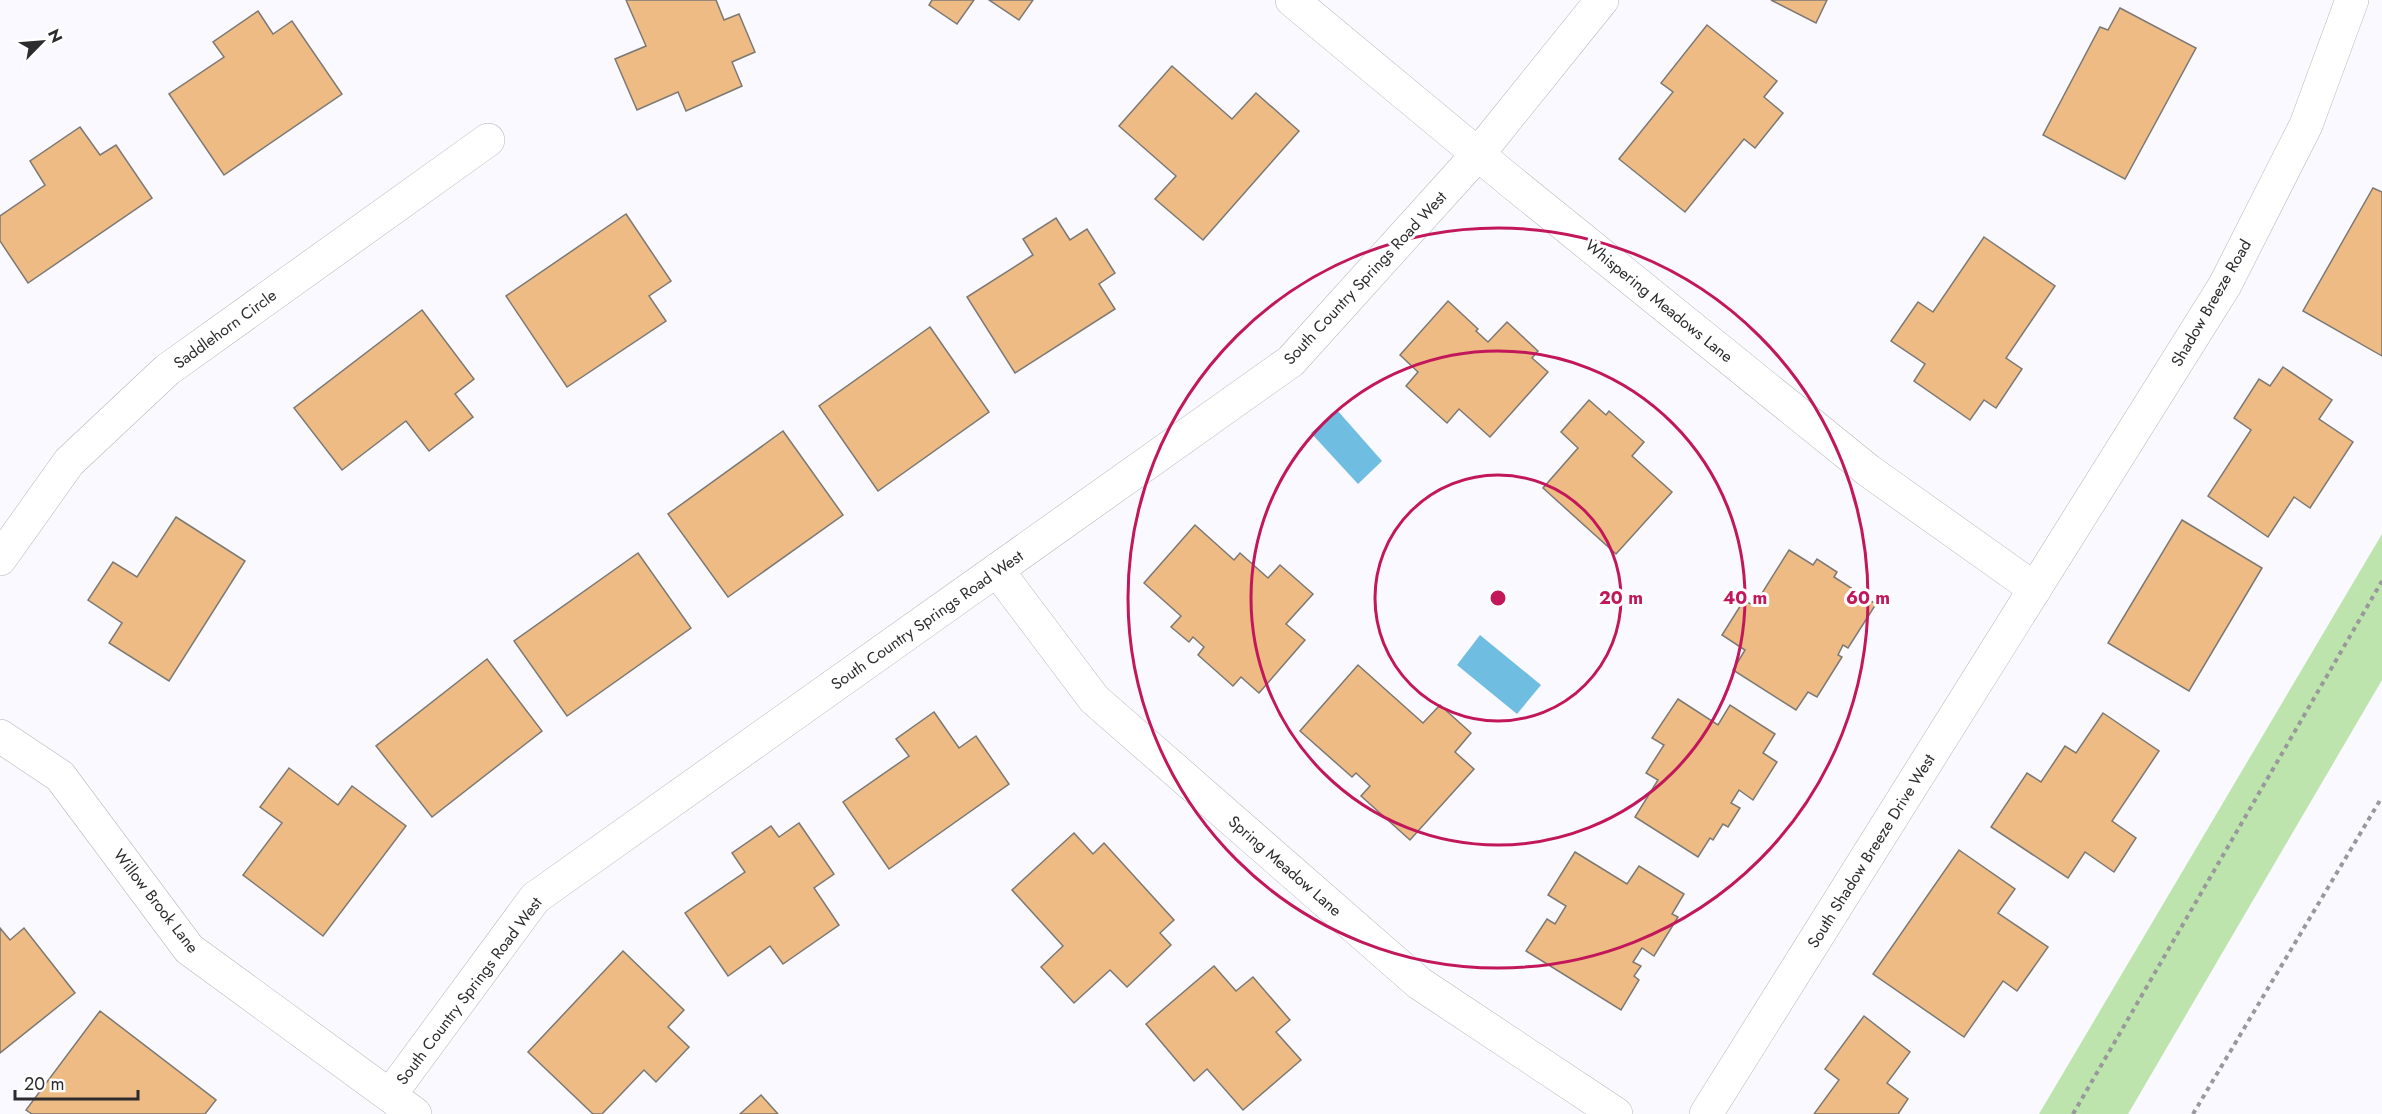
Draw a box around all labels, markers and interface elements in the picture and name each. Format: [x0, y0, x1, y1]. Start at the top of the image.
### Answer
north arrow [12, 12, 72, 72]
text: N [42, 25, 68, 46]
street label: South Country Springs Road West [1278, 186, 1452, 370]
street label: Whispering Meadows Lane [1580, 234, 1738, 368]
street label: Shadow Breeze Road [2165, 235, 2257, 371]
street label: Saddlehorn Circle [169, 284, 281, 374]
street label: South Country Springs Road West [826, 545, 1028, 695]
text: 20 m [1599, 585, 1643, 611]
text: 40 m [1723, 585, 1767, 611]
text: 60 m [1846, 585, 1890, 611]
centre of rings [1488, 588, 1508, 608]
street label: South Shadow Breeze Drive West [1802, 749, 1940, 953]
street label: Spring Meadow Lane [1223, 810, 1347, 922]
street label: Willow Brook Lane [108, 844, 204, 958]
street label: South Country Springs Road West [391, 892, 547, 1090]
scale bar [15, 1063, 138, 1101]
text: 20 m [24, 1071, 64, 1097]

